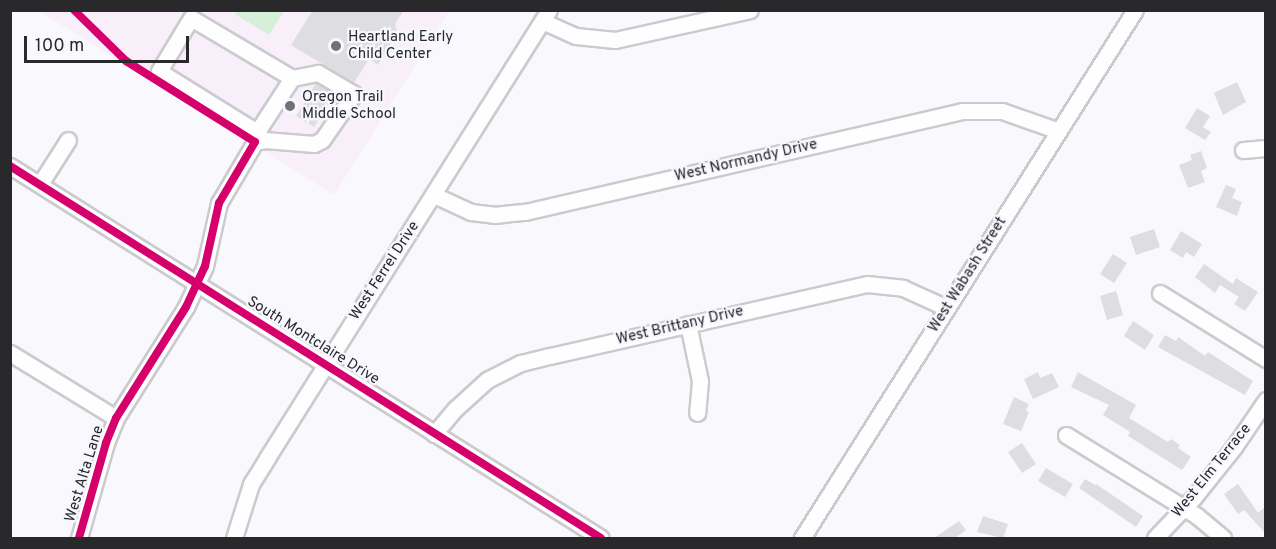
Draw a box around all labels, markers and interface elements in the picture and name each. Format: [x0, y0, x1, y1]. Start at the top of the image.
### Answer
scale bar [27, 24, 192, 62]
place label: Heartland Early Child Center [348, 28, 453, 63]
text: 100 m [35, 35, 84, 58]
marker: Heartland Early Child Center [329, 39, 343, 53]
place label: Oregon Trail Middle School [302, 88, 396, 123]
marker: Oregon Trail Middle School [283, 99, 297, 113]
street label: West Normandy Drive [673, 136, 819, 186]
street label: West Wabash Street [925, 214, 1011, 336]
street label: West Ferrel Drive [346, 218, 424, 324]
street label: South Montclaire Drive [243, 293, 383, 389]
street label: West Brittany Drive [615, 303, 745, 349]
street label: West Elm Terrace [1168, 420, 1256, 522]
street label: West Alta Lane [62, 423, 108, 525]

